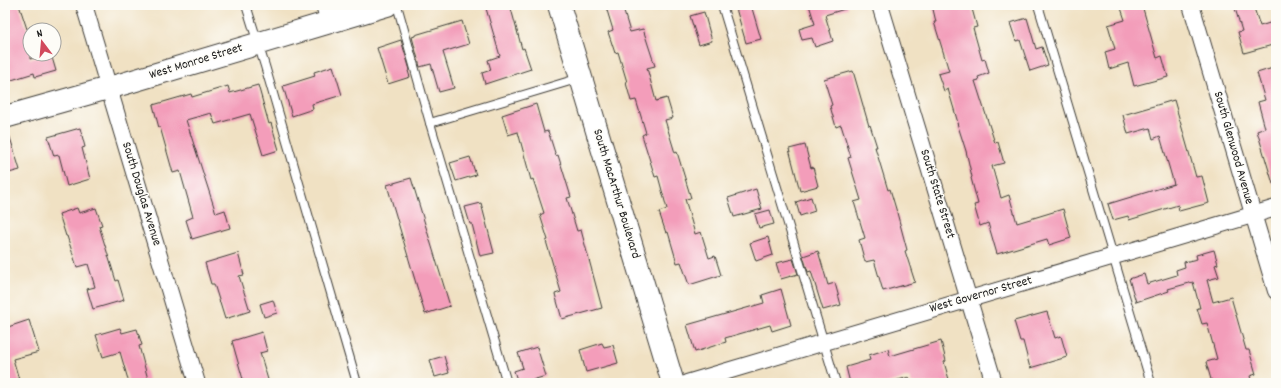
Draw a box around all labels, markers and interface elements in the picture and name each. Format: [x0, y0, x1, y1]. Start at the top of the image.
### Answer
north arrow [22, 22, 62, 62]
text: N [35, 26, 45, 43]
street label: West Monroe Street [147, 39, 245, 85]
street label: South Glenwood Avenue [1208, 89, 1258, 207]
street label: South MacArthur Boulevard [587, 127, 645, 261]
street label: South Douglas Avenue [116, 140, 166, 249]
street label: South State Street [914, 147, 960, 241]
street label: West Governor Street [927, 271, 1035, 319]

